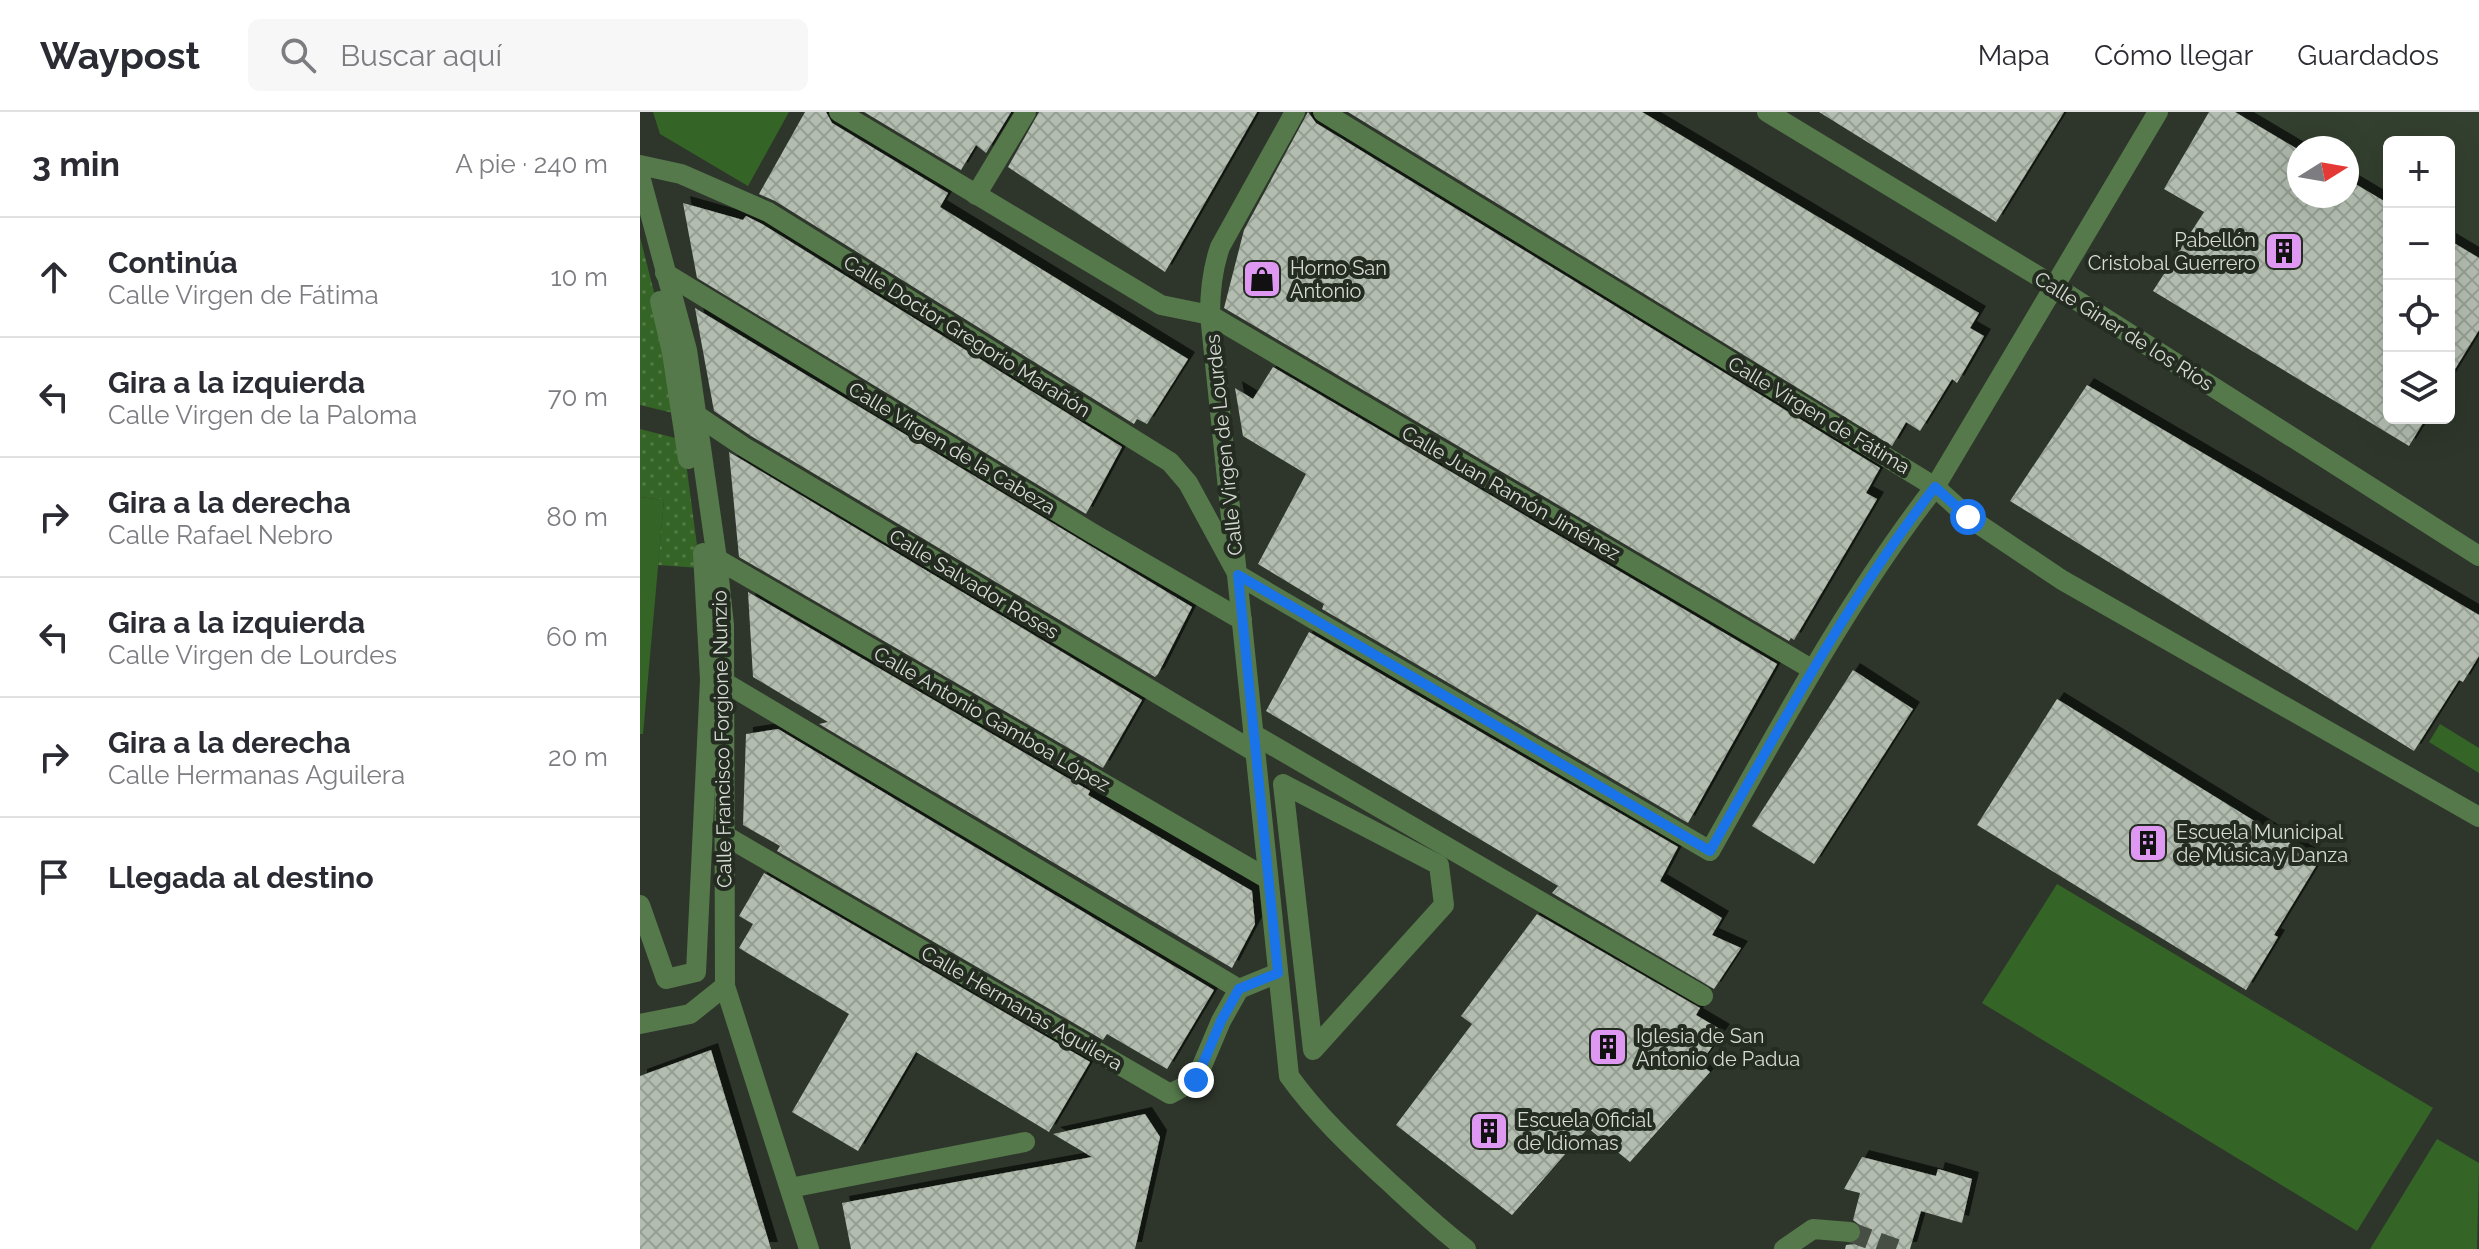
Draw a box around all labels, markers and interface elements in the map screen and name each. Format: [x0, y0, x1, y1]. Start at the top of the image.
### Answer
search box [248, 19, 808, 91]
text: Waypost [40, 33, 200, 78]
icon: search [276, 33, 320, 77]
text: Buscar aquí [340, 38, 502, 73]
text: Mapa [1978, 39, 2050, 72]
text: Cómo llegar [2094, 39, 2253, 72]
text: Guardados [2297, 39, 2439, 72]
north arrow [2287, 136, 2359, 208]
map controls [2383, 136, 2455, 424]
button: + [2383, 136, 2455, 208]
text: 3 min [32, 144, 120, 184]
text: A pie · 240 m [455, 149, 608, 179]
button: − [2383, 208, 2455, 280]
place label: Pabellón Cristobal Guerrero [2088, 228, 2256, 275]
building icon: Pabellón Cristobal Guerrero [2263, 230, 2305, 272]
text: Continúa [108, 245, 238, 280]
street label: Calle Doctor Gregorio Marañón [839, 250, 1095, 422]
icon: ahead [32, 255, 76, 299]
place label: Horno San Antonio [1290, 256, 1387, 303]
shop icon: Horno San Antonio [1241, 258, 1283, 300]
text: 10 m [550, 262, 608, 292]
street label: Calle Giner de los Ríos [2030, 266, 2218, 396]
text: Calle Virgen de Fátima [108, 280, 379, 310]
button: locate [2383, 280, 2455, 352]
street label: Calle Virgen de Lourdes [1200, 333, 1248, 557]
street label: Calle Virgen de Fátima [1724, 351, 1914, 479]
button: layers [2383, 352, 2455, 424]
text: Gira a la izquierda [108, 365, 365, 400]
icon: left [32, 375, 76, 419]
street label: Calle Virgen de la Cabeza [844, 377, 1060, 519]
text: 70 m [548, 382, 608, 412]
text: Calle Virgen de la Paloma [108, 400, 417, 430]
street label: Calle Juan Ramón Jiménez [1397, 421, 1625, 566]
text: Gira a la derecha [108, 485, 351, 520]
icon: right [32, 495, 76, 539]
route start [1950, 499, 1986, 535]
text: 80 m [546, 502, 608, 532]
text: Calle Rafael Nebro [108, 520, 333, 550]
street label: Calle Salvador Roses [885, 524, 1063, 644]
street label: Calle Francisco Forgione Nunzio [707, 590, 737, 888]
text: Gira a la izquierda [108, 605, 365, 640]
icon: left [32, 615, 76, 659]
text: 60 m [546, 622, 608, 652]
text: Calle Virgen de Lourdes [108, 640, 397, 670]
street label: Calle Antonio Gamboa López [869, 641, 1115, 797]
text: Gira a la derecha [108, 725, 351, 760]
icon: right [32, 735, 76, 779]
text: 20 m [548, 742, 608, 772]
text: Calle Hermanas Aguilera [108, 760, 405, 790]
place label: Escuela Municipal de Música y Danza [2176, 820, 2348, 867]
building icon: Escuela Municipal de Música y Danza [2127, 822, 2169, 864]
icon: arrive [32, 855, 76, 899]
text: Llegada al destino [108, 860, 374, 895]
street label: Calle Hermanas Aguilera [917, 940, 1127, 1076]
place label: Iglesia de San Antonio de Padua [1636, 1024, 1800, 1071]
building icon: Iglesia de San Antonio de Padua [1587, 1026, 1629, 1068]
route end [1178, 1062, 1214, 1098]
place label: Escuela Oficial de Idiomas [1517, 1108, 1652, 1155]
building icon: Escuela Oficial de Idiomas [1468, 1110, 1510, 1152]

